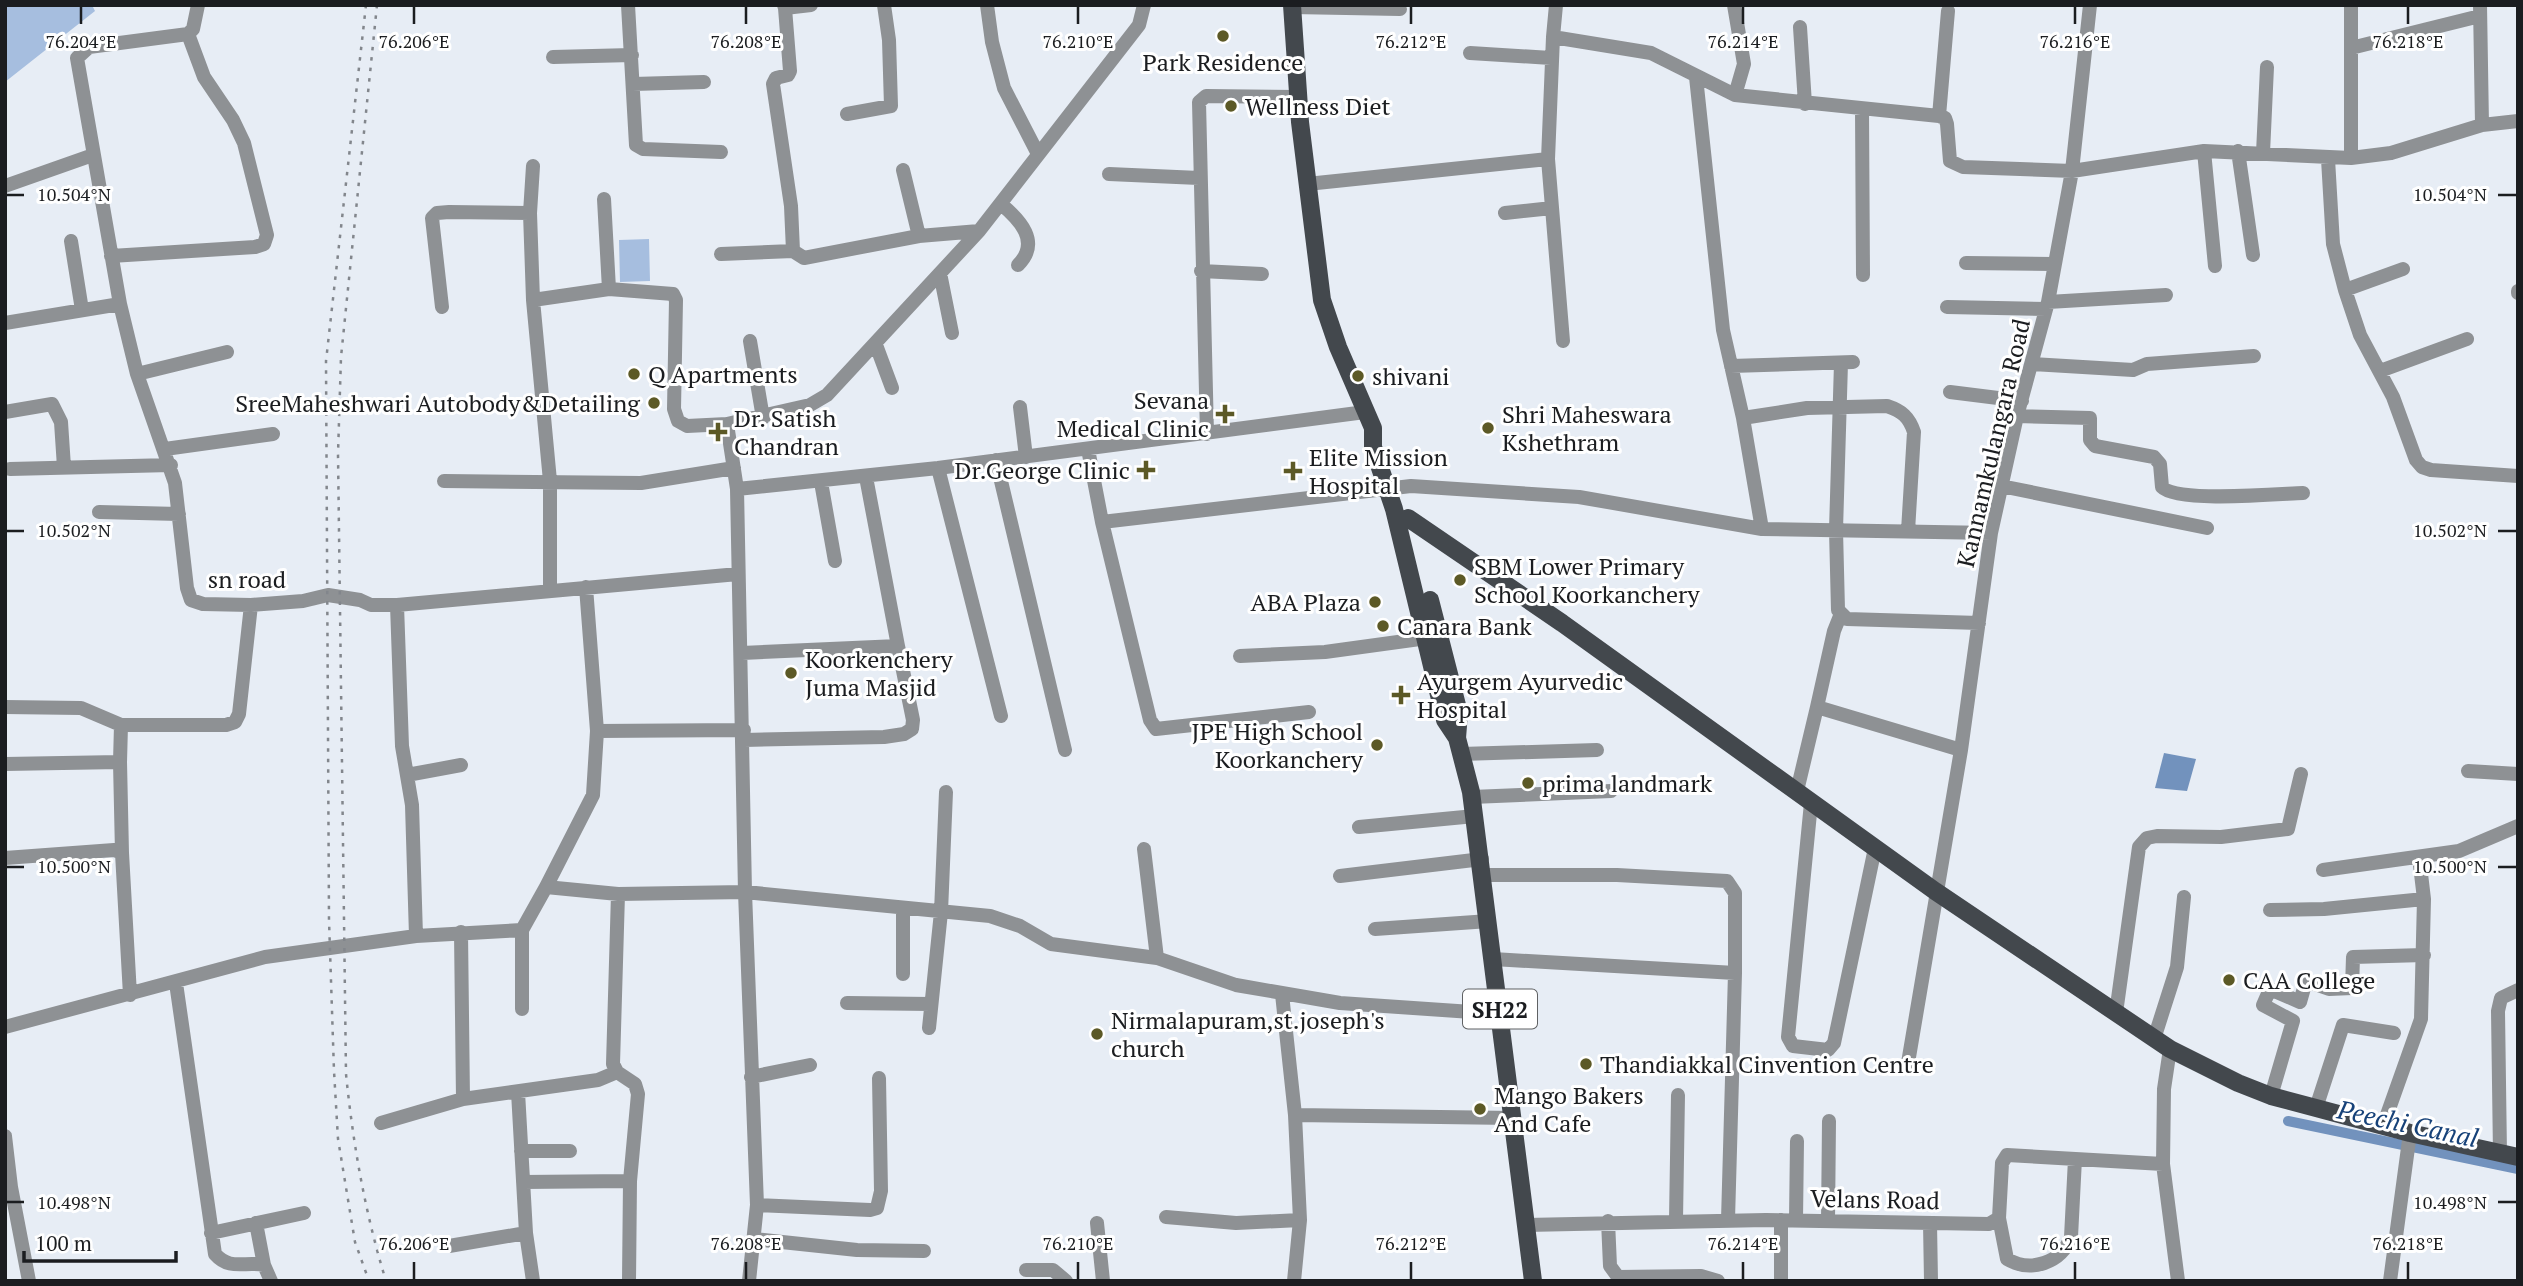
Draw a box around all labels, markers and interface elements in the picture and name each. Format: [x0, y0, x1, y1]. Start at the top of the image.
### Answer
marker: Park Residence [1215, 28, 1231, 44]
text: 76.204°E [45, 29, 117, 53]
text: 76.206°E [378, 29, 450, 53]
text: 76.208°E [710, 29, 782, 53]
text: 76.210°E [1042, 29, 1114, 53]
text: 76.212°E [1375, 29, 1447, 53]
text: 76.214°E [1707, 29, 1779, 53]
text: 76.216°E [2039, 29, 2111, 53]
text: 76.218°E [2372, 29, 2444, 53]
place label: Park Residence [1143, 46, 1303, 78]
place label: Wellness Diet [1245, 90, 1391, 122]
marker: Wellness Diet [1223, 98, 1239, 114]
text: 10.504°N [37, 182, 111, 206]
text: 10.504°N [2413, 182, 2487, 206]
street label: Kannamkulangara Road [1949, 316, 2037, 570]
place label: Q Apartments [648, 358, 798, 390]
place label: shivani [1372, 360, 1449, 392]
marker: Q Apartments [626, 366, 642, 382]
marker: shivani [1350, 368, 1366, 384]
place label: Sevana Medical Clinic [1057, 384, 1209, 444]
place label: SreeMaheshwari Autobody&Detailing [235, 387, 640, 419]
marker: SreeMaheshwari Autobody&Detailing [646, 395, 662, 411]
place label: Shri Maheswara Kshethram [1502, 398, 1672, 458]
place label: Dr. Satish Chandran [734, 402, 839, 462]
marker: Sevana Medical Clinic [1215, 404, 1235, 424]
marker: Shri Maheswara Kshethram [1480, 420, 1496, 436]
marker: Dr. Satish Chandran [708, 422, 728, 442]
place label: Elite Mission Hospital [1309, 441, 1448, 501]
place label: Dr.George Clinic [954, 454, 1130, 486]
marker: Dr.George Clinic [1136, 460, 1156, 480]
marker: Elite Mission Hospital [1283, 461, 1303, 481]
text: 10.502°N [37, 518, 111, 542]
text: 10.502°N [2413, 518, 2487, 542]
place label: SBM Lower Primary School Koorkanchery [1474, 550, 1701, 610]
street label: sn road [208, 563, 286, 595]
marker: SBM Lower Primary School Koorkanchery [1452, 572, 1468, 588]
place label: ABA Plaza [1251, 586, 1361, 618]
marker: ABA Plaza [1367, 594, 1383, 610]
place label: Canara Bank [1397, 610, 1532, 642]
marker: Canara Bank [1375, 618, 1391, 634]
place label: Koorkenchery Juma Masjid [805, 643, 954, 703]
marker: Koorkenchery Juma Masjid [783, 665, 799, 681]
place label: Ayurgem Ayurvedic Hospital [1417, 665, 1623, 725]
marker: Ayurgem Ayurvedic Hospital [1391, 685, 1411, 705]
place label: JPE High School Koorkanchery [1192, 715, 1364, 775]
marker: JPE High School Koorkanchery [1369, 737, 1385, 753]
place label: prima landmark [1542, 767, 1713, 799]
marker: prima landmark [1520, 775, 1536, 791]
text: 10.500°N [37, 854, 111, 878]
text: 10.500°N [2413, 854, 2487, 878]
place label: CAA College [2243, 964, 2375, 996]
marker: CAA College [2221, 972, 2237, 988]
road number: SH22 [1463, 990, 1537, 1028]
place label: Nirmalapuram,st.joseph's church [1111, 1004, 1385, 1064]
marker: Nirmalapuram,st.joseph's church [1089, 1026, 1105, 1042]
place label: Thandiakkal Cinvention Centre [1600, 1048, 1934, 1080]
marker: Thandiakkal Cinvention Centre [1578, 1056, 1594, 1072]
place label: Mango Bakers And Cafe [1494, 1079, 1644, 1139]
water label: Peechi Canal [2334, 1091, 2482, 1155]
marker: Mango Bakers And Cafe [1472, 1101, 1488, 1117]
street label: Velans Road [1810, 1182, 1940, 1216]
text: 10.498°N [37, 1190, 111, 1214]
text: 10.498°N [2413, 1190, 2487, 1214]
scale bar [24, 1220, 177, 1264]
text: 100 m [35, 1229, 92, 1257]
text: 76.206°E [378, 1231, 450, 1255]
text: 76.208°E [710, 1231, 782, 1255]
text: 76.210°E [1042, 1231, 1114, 1255]
text: 76.212°E [1375, 1231, 1447, 1255]
text: 76.214°E [1707, 1231, 1779, 1255]
text: 76.216°E [2039, 1231, 2111, 1255]
text: 76.218°E [2372, 1231, 2444, 1255]

